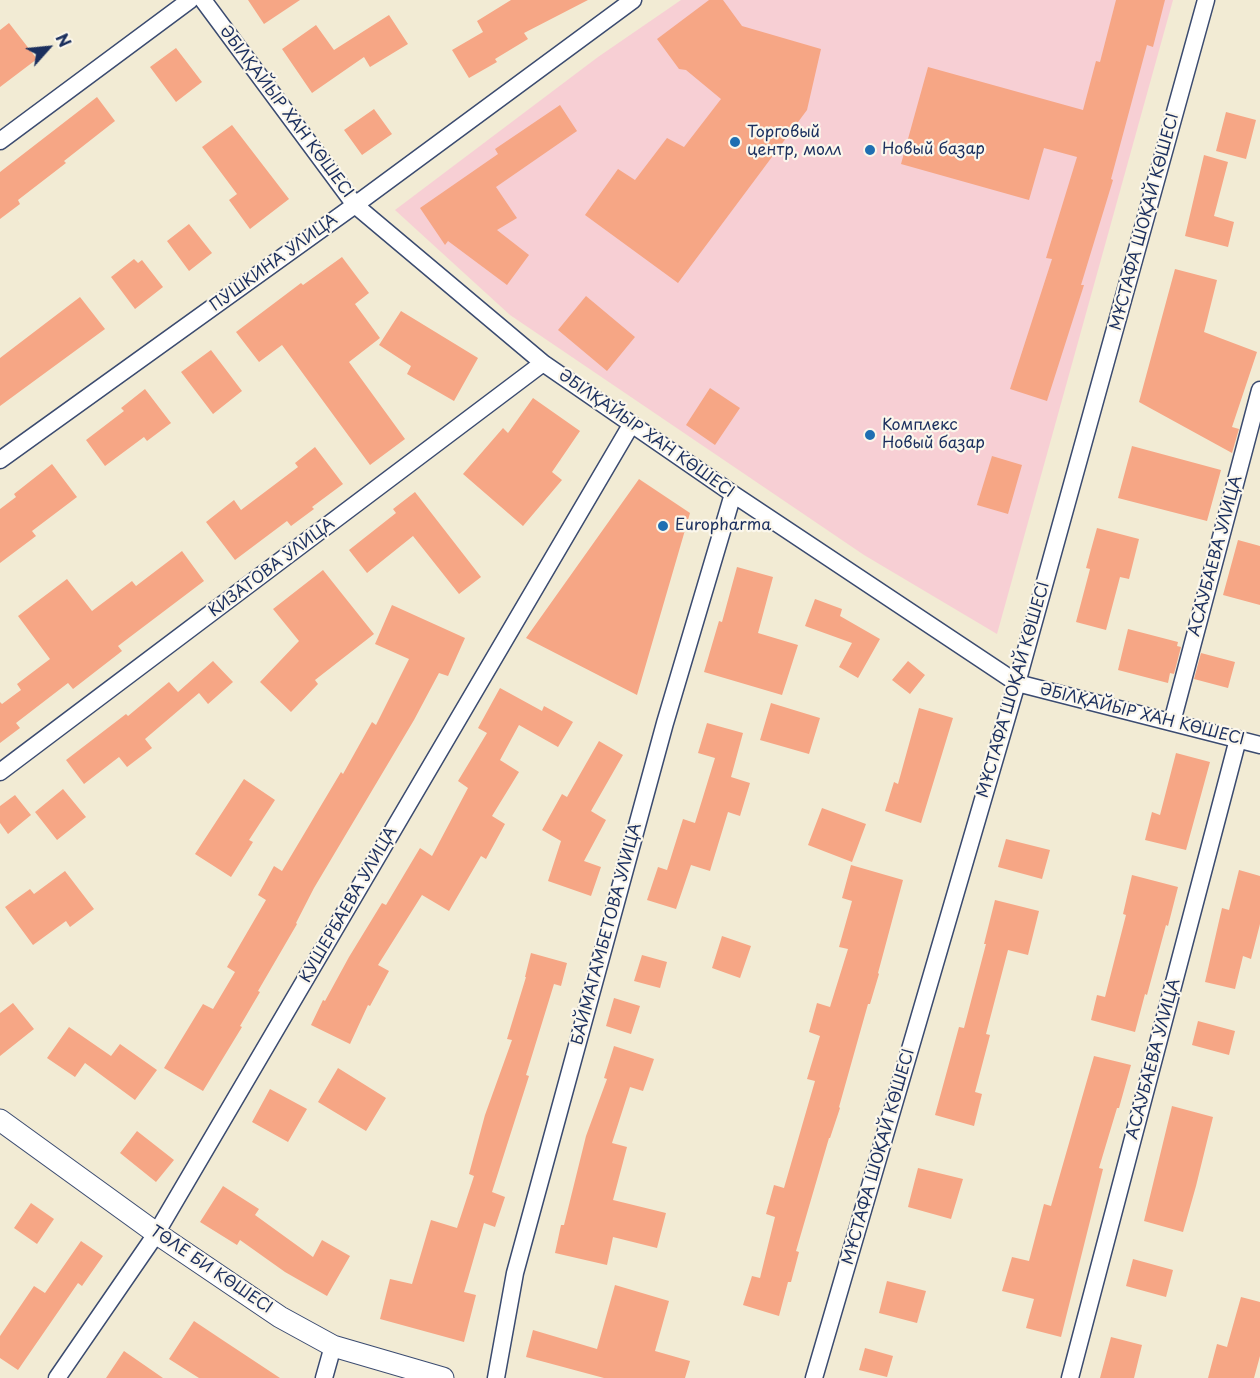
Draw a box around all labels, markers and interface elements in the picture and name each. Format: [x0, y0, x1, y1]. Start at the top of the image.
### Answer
north arrow [18, 18, 78, 78]
street label: ӘБІЛҚАЙЫР ХАН КӨШЕСІ [215, 22, 357, 202]
text: N [50, 29, 78, 51]
street label: МҰСТАФА ШОҚАЙ КӨШЕСІ [1107, 111, 1183, 333]
place label: Торговый центр, молл [747, 123, 842, 161]
marker: Торговый центр, молл [728, 135, 742, 149]
place label: Новый базар [882, 140, 985, 160]
marker: Новый базар [863, 143, 877, 157]
street label: ПУШКИНА УЛИЦА [206, 210, 342, 316]
street label: ӘБІЛҚАЙЫР ХАН КӨШЕСІ [555, 366, 737, 502]
place label: Комплекс Новый базар [882, 416, 985, 454]
marker: Комплекс Новый базар [863, 428, 877, 442]
street label: АСАУБАЕВА УЛИЦА [1185, 473, 1247, 639]
street label: КИЗАТОВА УЛИЦА [205, 515, 339, 621]
place label: Europharma [675, 516, 771, 536]
marker: Europharma [656, 519, 670, 533]
street label: МҰСТАФА ШОҚАЙ КӨШЕСІ [974, 580, 1054, 800]
street label: ӘБІЛҚАЙЫР ХАН КӨШЕСІ [1038, 680, 1246, 750]
street label: БАЙМАГАМБЕТОВА УЛИЦА [568, 821, 646, 1047]
street label: КУШЕРБАЕВА УЛИЦА [297, 824, 401, 986]
street label: АСАУБАЕВА УЛИЦА [1123, 976, 1185, 1142]
street label: МҰСТАФА ШОҚАЙ КӨШЕСІ [839, 1047, 919, 1267]
street label: ТӨЛЕ БИ КӨШЕСІ [146, 1222, 276, 1318]

